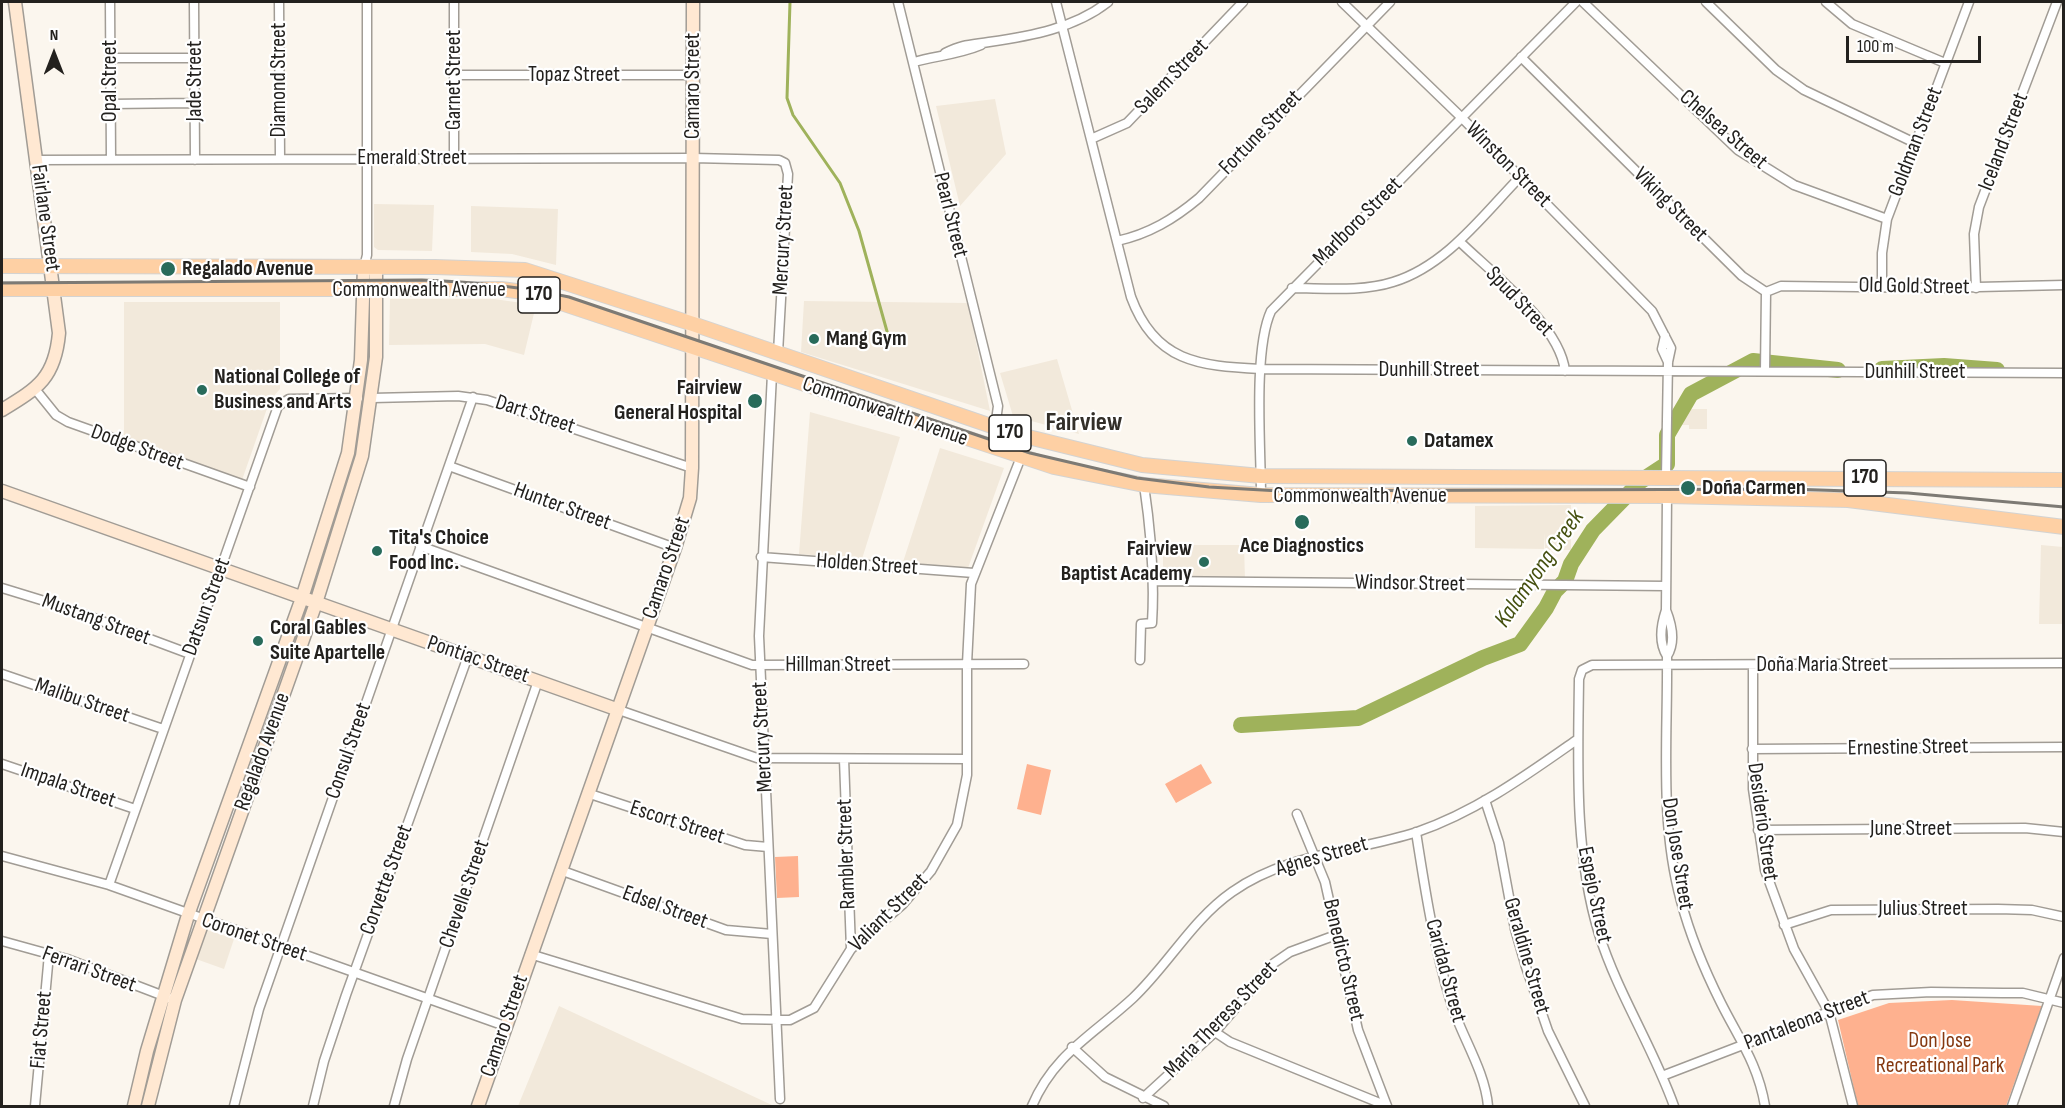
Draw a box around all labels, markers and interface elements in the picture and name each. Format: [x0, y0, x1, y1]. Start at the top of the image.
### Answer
street label: Diamond Street [266, 22, 292, 138]
north arrow [24, 24, 84, 84]
scale bar [1849, 24, 1984, 62]
text: N [50, 26, 58, 45]
street label: Garnet Street [441, 30, 467, 130]
street label: Camaro Street [680, 33, 706, 139]
street label: Salem Street [1130, 34, 1214, 120]
text: 100 m [1857, 36, 1894, 57]
street label: Opal Street [97, 40, 123, 122]
street label: Jade Street [182, 41, 208, 121]
street label: Topaz Street [528, 62, 620, 88]
street label: Goldman Street [1883, 83, 1949, 201]
street label: Fortune Street [1214, 85, 1308, 181]
street label: Chelsea Street [1674, 85, 1772, 175]
street label: Iceland Street [1973, 89, 2035, 195]
street label: Winston Street [1460, 117, 1556, 213]
street label: Emerald Street [357, 145, 467, 171]
street label: Viking Street [1627, 162, 1713, 248]
street label: Fairlane Street [24, 163, 66, 273]
street label: Pearl Street [927, 170, 973, 260]
street label: Marlboro Street [1308, 172, 1408, 272]
street label: Mercury Street [768, 184, 800, 296]
place label: Regalado Avenue [182, 256, 313, 282]
marker: Regalado Avenue [159, 260, 177, 278]
street label: Spud Street [1479, 262, 1559, 342]
street label: Old Gold Street [1858, 273, 1970, 301]
street label: Commonwealth Avenue [332, 277, 506, 303]
road number: 170 [518, 277, 560, 313]
place label: Mang Gym [826, 326, 906, 352]
marker: Mang Gym [807, 332, 821, 346]
street label: Dunhill Street [1378, 357, 1480, 383]
street label: Dunhill Street [1864, 359, 1966, 385]
place label: National College of Business and Arts [214, 364, 360, 416]
street label: Commonwealth Avenue [799, 371, 971, 453]
place label: Fairview General Hospital [614, 375, 742, 427]
marker: National College of Business and Arts [195, 383, 209, 397]
street label: Dart Street [492, 390, 578, 440]
marker: Fairview General Hospital [746, 392, 764, 410]
district label: Fairview [1045, 407, 1123, 439]
road number: 170 [989, 415, 1031, 451]
street label: Dodge Street [87, 419, 187, 477]
place label: Datamex [1424, 428, 1493, 454]
marker: Datamex [1405, 434, 1419, 448]
road number: 170 [1844, 460, 1886, 496]
place label: Doña Carmen [1702, 475, 1806, 501]
street label: Hunter Street [510, 477, 614, 537]
marker: Doña Carmen [1679, 479, 1697, 497]
street label: Commonwealth Avenue [1273, 483, 1447, 509]
water label: Kalamyong Creek [1489, 505, 1591, 633]
street label: Camaro Street [637, 513, 697, 623]
marker: Ace Diagnostics [1293, 513, 1311, 531]
place label: Tita's Choice Food Inc. [389, 525, 489, 576]
place label: Ace Diagnostics [1240, 533, 1364, 559]
place label: Fairview Baptist Academy [1061, 536, 1192, 588]
marker: Tita's Choice Food Inc. [370, 544, 384, 558]
street label: Holden Street [815, 548, 919, 582]
street label: Datsun Street [177, 555, 237, 659]
marker: Fairview Baptist Academy [1197, 555, 1211, 569]
street label: Windsor Street [1355, 570, 1465, 598]
street label: Mustang Street [38, 588, 154, 652]
place label: Coral Gables Suite Apartelle [270, 615, 385, 666]
street label: Pontiac Street [424, 630, 532, 690]
marker: Coral Gables Suite Apartelle [251, 634, 265, 648]
street label: Hillman Street [785, 652, 891, 678]
street label: Doña Maria Street [1756, 652, 1888, 678]
street label: Malibu Street [31, 672, 133, 730]
street label: Mercury Street [747, 681, 779, 793]
street label: Regalado Avenue [229, 689, 297, 815]
street label: Consul Street [320, 699, 378, 803]
street label: Ernestine Street [1848, 734, 1968, 762]
street label: Impala Street [17, 757, 119, 815]
street label: Desiderio Street [1741, 761, 1783, 883]
street label: Escort Street [626, 795, 728, 851]
street label: Don Jose Street [1655, 796, 1699, 912]
street label: Rambler Street [832, 798, 862, 910]
street label: June Street [1870, 816, 1952, 842]
street label: Corvette Street [355, 821, 419, 939]
street label: Agnes Street [1273, 831, 1371, 883]
street label: Chevelle Street [434, 836, 496, 952]
street label: Espejo Street [1571, 844, 1617, 946]
street label: Valiant Street [844, 868, 934, 958]
street label: Edsel Street [619, 880, 711, 936]
street label: Geraldine Street [1497, 895, 1555, 1017]
street label: Benedicto Street [1316, 896, 1370, 1024]
street label: Julius Street [1878, 896, 1968, 922]
street label: Coronet Street [198, 908, 310, 968]
street label: Caridad Street [1419, 916, 1471, 1026]
street label: Ferrari Street [38, 941, 140, 999]
street label: Maria Theresa Street [1159, 956, 1283, 1084]
street label: Camaro Street [475, 971, 535, 1081]
street label: Pantaleona Street [1741, 985, 1873, 1057]
street label: Fiat Street [25, 990, 59, 1070]
park label: Don Jose Recreational Park [1876, 1028, 2004, 1080]

